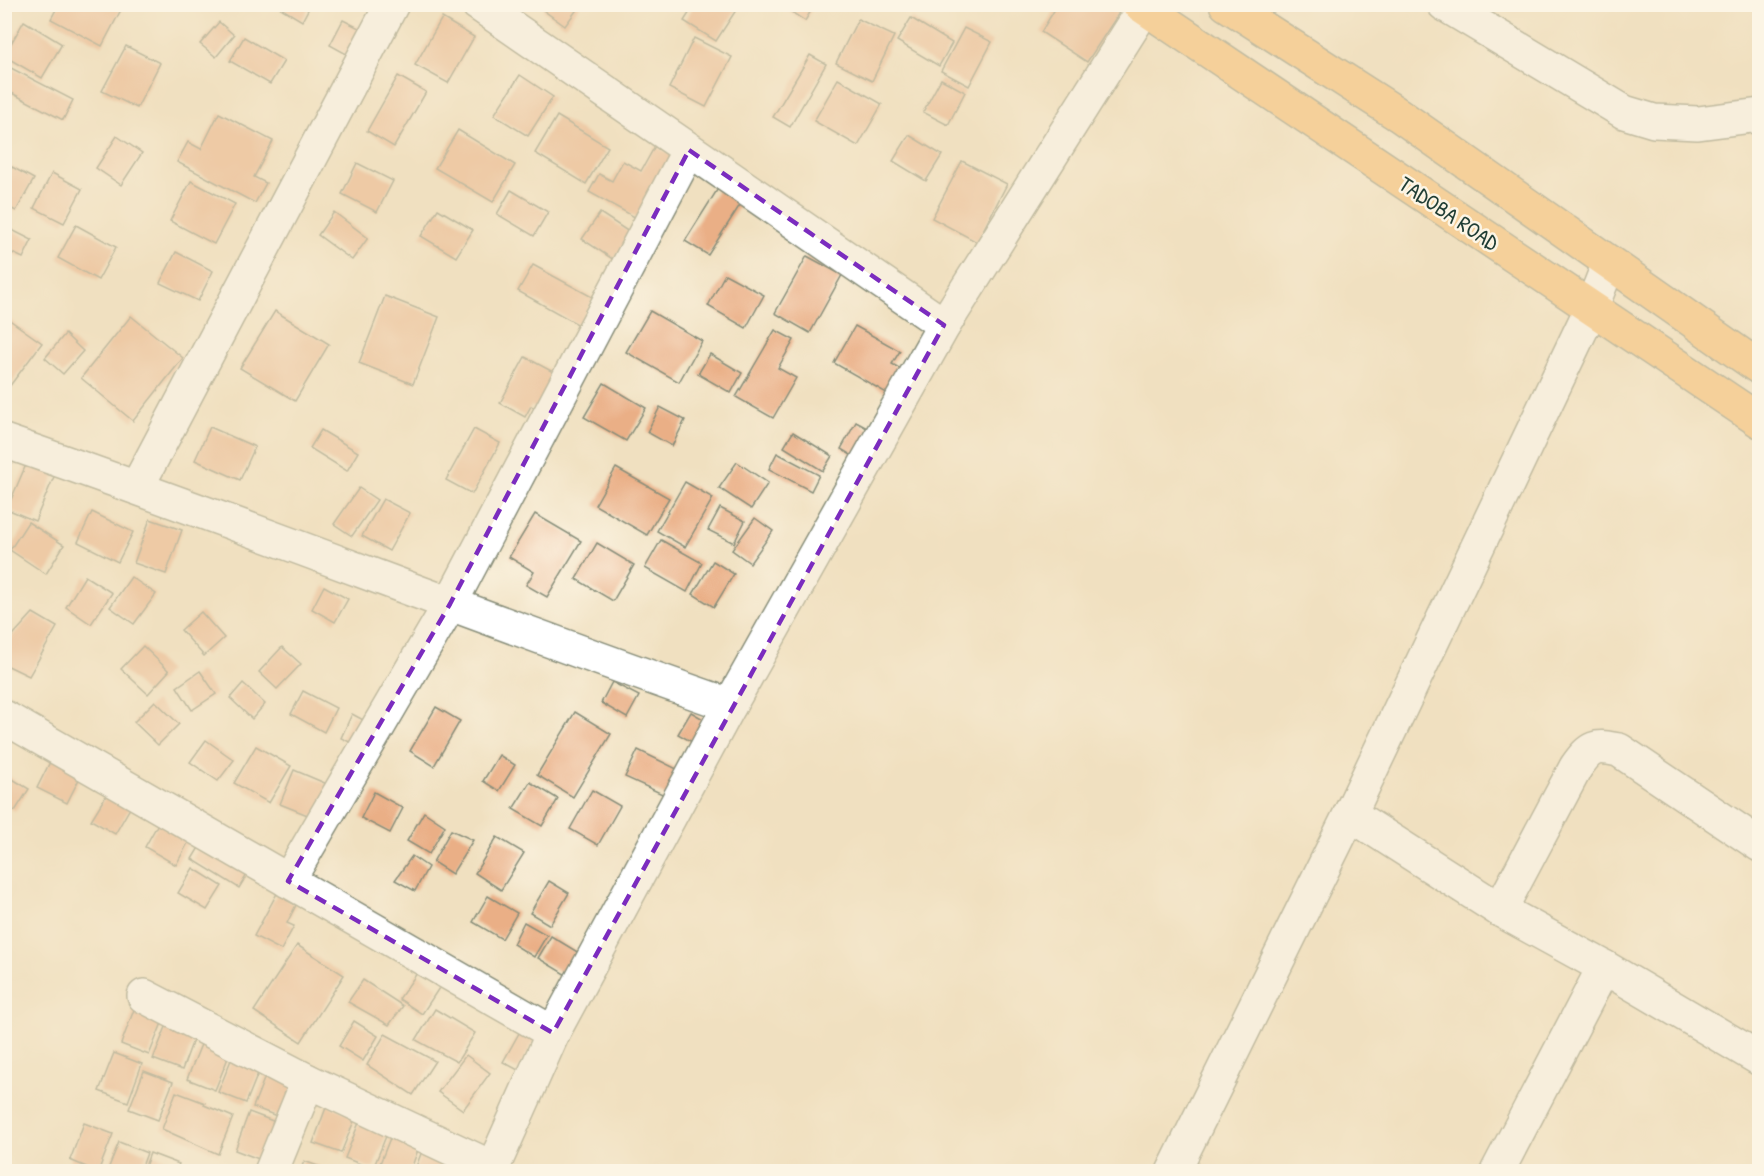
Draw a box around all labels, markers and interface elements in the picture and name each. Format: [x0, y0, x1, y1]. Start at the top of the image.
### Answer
street label: TADOBA ROAD [1393, 169, 1505, 258]

